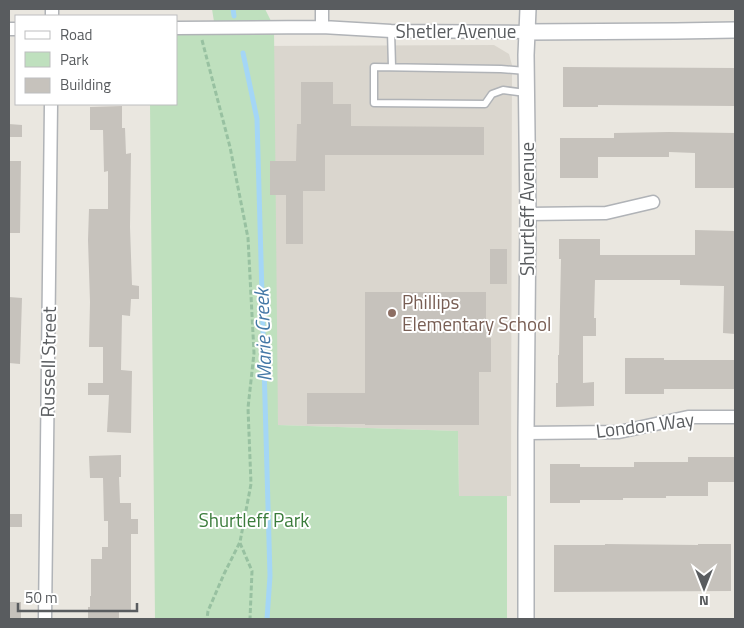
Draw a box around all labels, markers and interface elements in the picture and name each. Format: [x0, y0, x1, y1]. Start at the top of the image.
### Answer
legend [15, 15, 178, 105]
street label: Shetler Avenue [396, 16, 516, 45]
text: Road [60, 23, 92, 46]
text: Park [60, 48, 89, 71]
text: Building [60, 73, 111, 96]
street label: Shurtleff Avenue [512, 142, 541, 276]
water label: Marie Creek [245, 286, 280, 382]
place label: Phillips Elementary School [402, 287, 551, 338]
street label: Russell Street [32, 306, 63, 418]
marker: Phillips Elementary School [386, 307, 398, 319]
street label: London Way [594, 404, 696, 445]
park label: Shurtleff Park [199, 505, 309, 534]
north arrow [679, 563, 729, 613]
scale bar [18, 580, 136, 612]
text: 50 m [25, 586, 58, 609]
text: N [699, 591, 709, 612]

